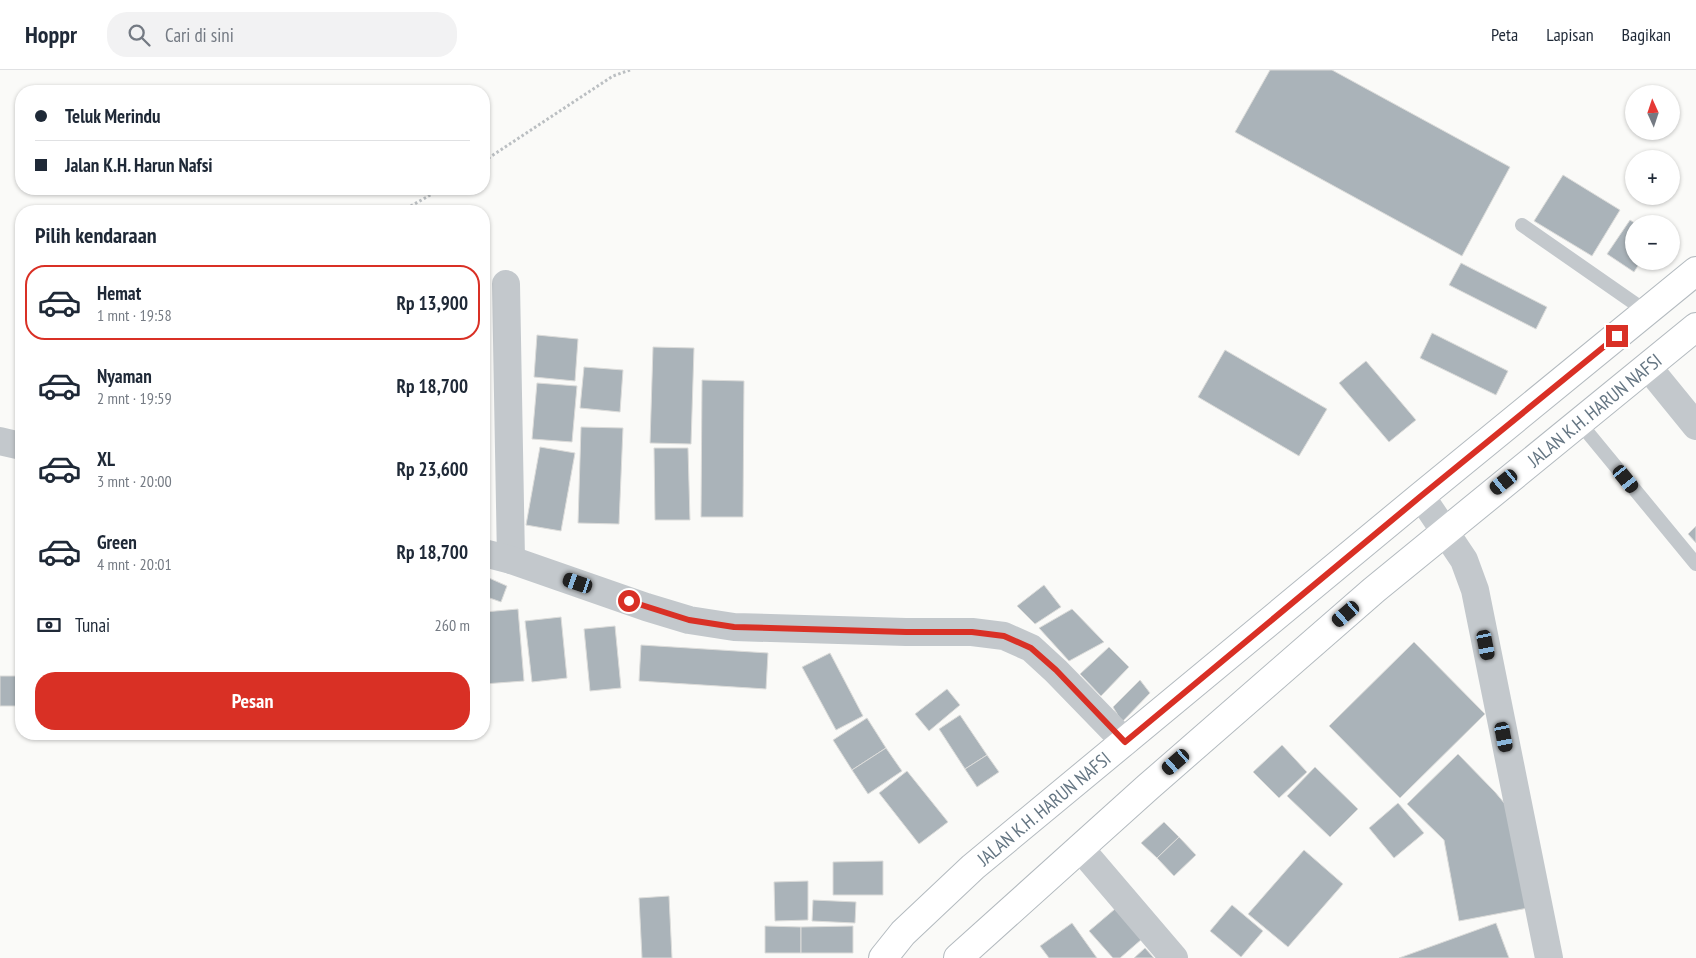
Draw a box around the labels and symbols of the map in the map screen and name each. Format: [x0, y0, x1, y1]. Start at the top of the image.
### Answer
north arrow [1625, 85, 1680, 140]
route end [1606, 325, 1628, 347]
street label: JALAN K.H. HARUN NAFSI [1522, 348, 1666, 472]
car [1610, 463, 1641, 495]
car [1487, 467, 1520, 497]
car [561, 571, 594, 595]
route start [618, 590, 640, 612]
car [1329, 598, 1362, 630]
car [1475, 629, 1496, 661]
car [1493, 721, 1514, 753]
street label: JALAN K.H. HARUN NAFSI [971, 746, 1115, 871]
car [1159, 746, 1192, 778]

